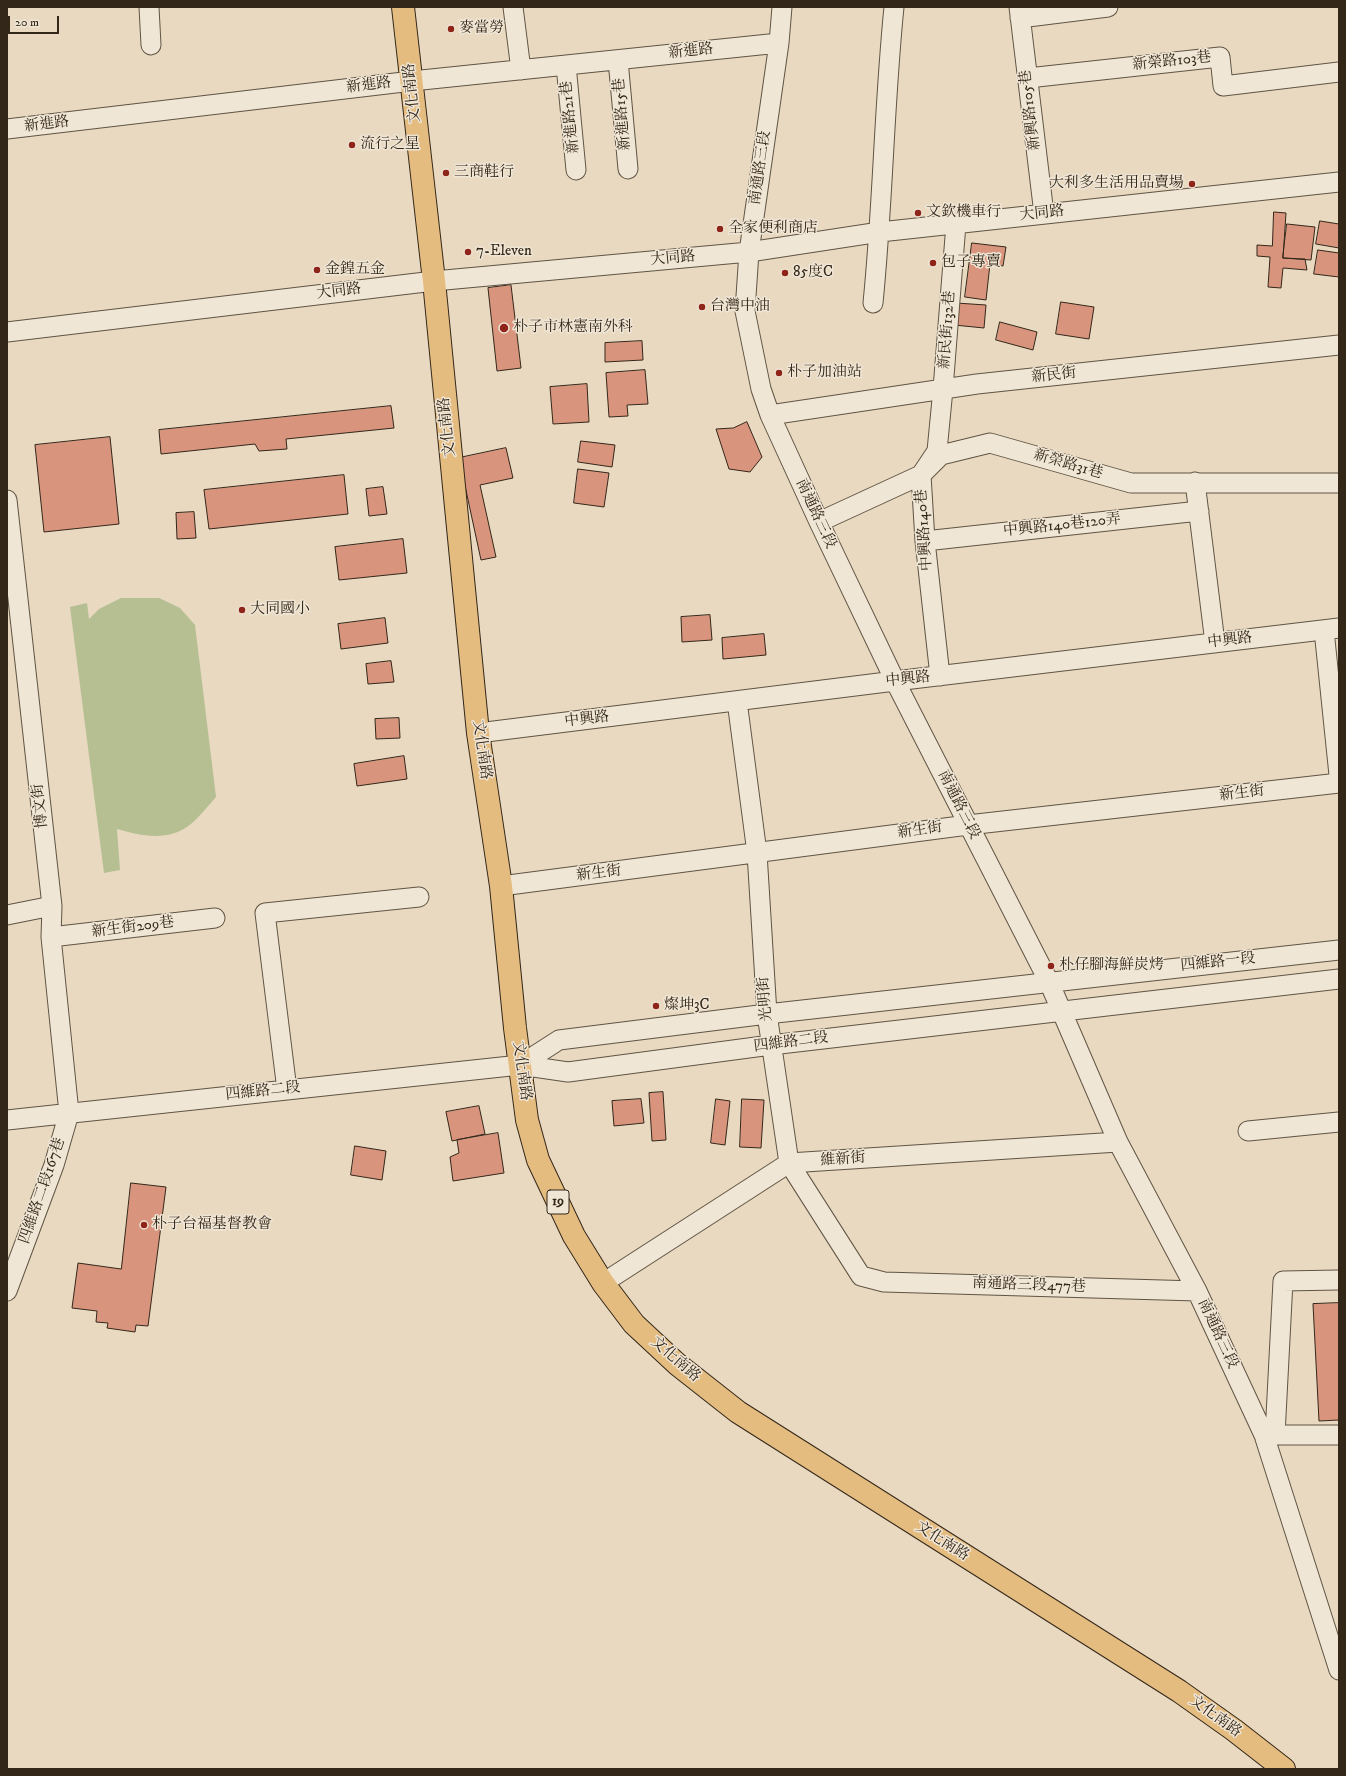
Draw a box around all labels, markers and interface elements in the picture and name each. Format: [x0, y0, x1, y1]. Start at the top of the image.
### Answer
scale bar [10, 8, 61, 34]
text: 20 m [15, 15, 39, 30]
place label: 麥當勞 [459, 20, 504, 38]
marker: 麥當勞 [446, 24, 456, 34]
street label: 新進路 [668, 41, 714, 63]
street label: 新榮路103巷 [1132, 49, 1212, 75]
street label: 文化南路 [401, 62, 425, 124]
street label: 新興路105巷 [1017, 69, 1045, 151]
street label: 新進路 [346, 74, 392, 98]
street label: 新進路15巷 [611, 77, 635, 151]
street label: 新進路21巷 [558, 80, 584, 154]
street label: 新進路 [24, 113, 70, 137]
street label: 南通路三段 [747, 130, 775, 206]
place label: 流行之星 [360, 136, 420, 154]
marker: 流行之星 [347, 140, 357, 150]
place label: 三商鞋行 [454, 164, 514, 182]
marker: 三商鞋行 [441, 168, 451, 178]
place label: 大利多生活用品賣場 [1049, 175, 1184, 193]
marker: 大利多生活用品賣場 [1187, 179, 1197, 189]
street label: 大同路 [1019, 203, 1065, 225]
place label: 文欽機車行 [926, 204, 1001, 222]
marker: 文欽機車行 [913, 208, 923, 218]
place label: 全家便利商店 [728, 220, 818, 238]
marker: 全家便利商店 [715, 224, 725, 234]
place label: 7-Eleven [476, 243, 532, 261]
marker: 7-Eleven [463, 247, 473, 257]
street label: 大同路 [650, 248, 696, 270]
place label: 包子專賣 [941, 254, 1001, 272]
marker: 包子專賣 [928, 258, 938, 268]
place label: 金鍠五金 [325, 261, 385, 279]
place label: 85度C [793, 264, 833, 282]
marker: 金鍠五金 [312, 265, 322, 275]
marker: 85度C [780, 268, 790, 278]
street label: 大同路 [316, 280, 362, 304]
street label: 新民街132巷 [936, 290, 960, 370]
place label: 台灣中油 [710, 298, 770, 316]
marker: 台灣中油 [697, 302, 707, 312]
place label: 朴子市林憲南外科 [513, 319, 633, 337]
marker: 朴子市林憲南外科 [498, 322, 510, 334]
place label: 朴子加油站 [787, 364, 862, 382]
street label: 新民街 [1031, 365, 1077, 387]
marker: 朴子加油站 [774, 368, 784, 378]
street label: 文化南路 [436, 396, 460, 458]
street label: 新榮路31巷 [1031, 447, 1105, 483]
street label: 南通路三段 [791, 476, 839, 552]
street label: 中興路140巷 [913, 488, 937, 572]
street label: 中興路140巷120弄 [1002, 511, 1122, 541]
place label: 大同國小 [250, 601, 310, 619]
marker: 大同國小 [237, 605, 247, 615]
street label: 中興路 [1207, 629, 1253, 653]
street label: 中興路 [885, 669, 931, 691]
street label: 中興路 [564, 708, 610, 732]
street label: 文化南路 [468, 719, 494, 781]
street label: 南通路三段 [933, 768, 983, 842]
street label: 新生街 [1219, 782, 1265, 806]
street label: 博文街 [30, 783, 52, 829]
street label: 新生街 [896, 819, 944, 843]
street label: 新生街 [576, 862, 622, 886]
street label: 新生街209巷 [91, 914, 175, 942]
street label: 四維路一段 [1180, 950, 1256, 976]
place label: 朴仔腳海鮮炭烤 [1059, 957, 1164, 975]
marker: 朴仔腳海鮮炭烤 [1046, 961, 1056, 971]
street label: 光明街 [755, 976, 777, 1022]
place label: 燦坤3C [664, 997, 710, 1015]
marker: 燦坤3C [651, 1001, 661, 1011]
street label: 四維路二段 [753, 1029, 829, 1057]
street label: 文化南路 [508, 1040, 534, 1102]
street label: 四維路二段 [225, 1079, 301, 1105]
street label: 四維路二段167巷 [16, 1136, 70, 1246]
street label: 維新街 [820, 1149, 866, 1171]
road number: 19 [547, 1190, 569, 1214]
place label: 朴子台福基督教會 [152, 1216, 272, 1234]
marker: 朴子台福基督教會 [139, 1220, 149, 1230]
street label: 南通路三段477巷 [972, 1275, 1086, 1297]
street label: 南通路三段 [1193, 1296, 1241, 1372]
street label: 文化南路 [646, 1334, 704, 1386]
street label: 文化南路 [912, 1518, 972, 1566]
street label: 文化南路 [1185, 1692, 1245, 1742]

